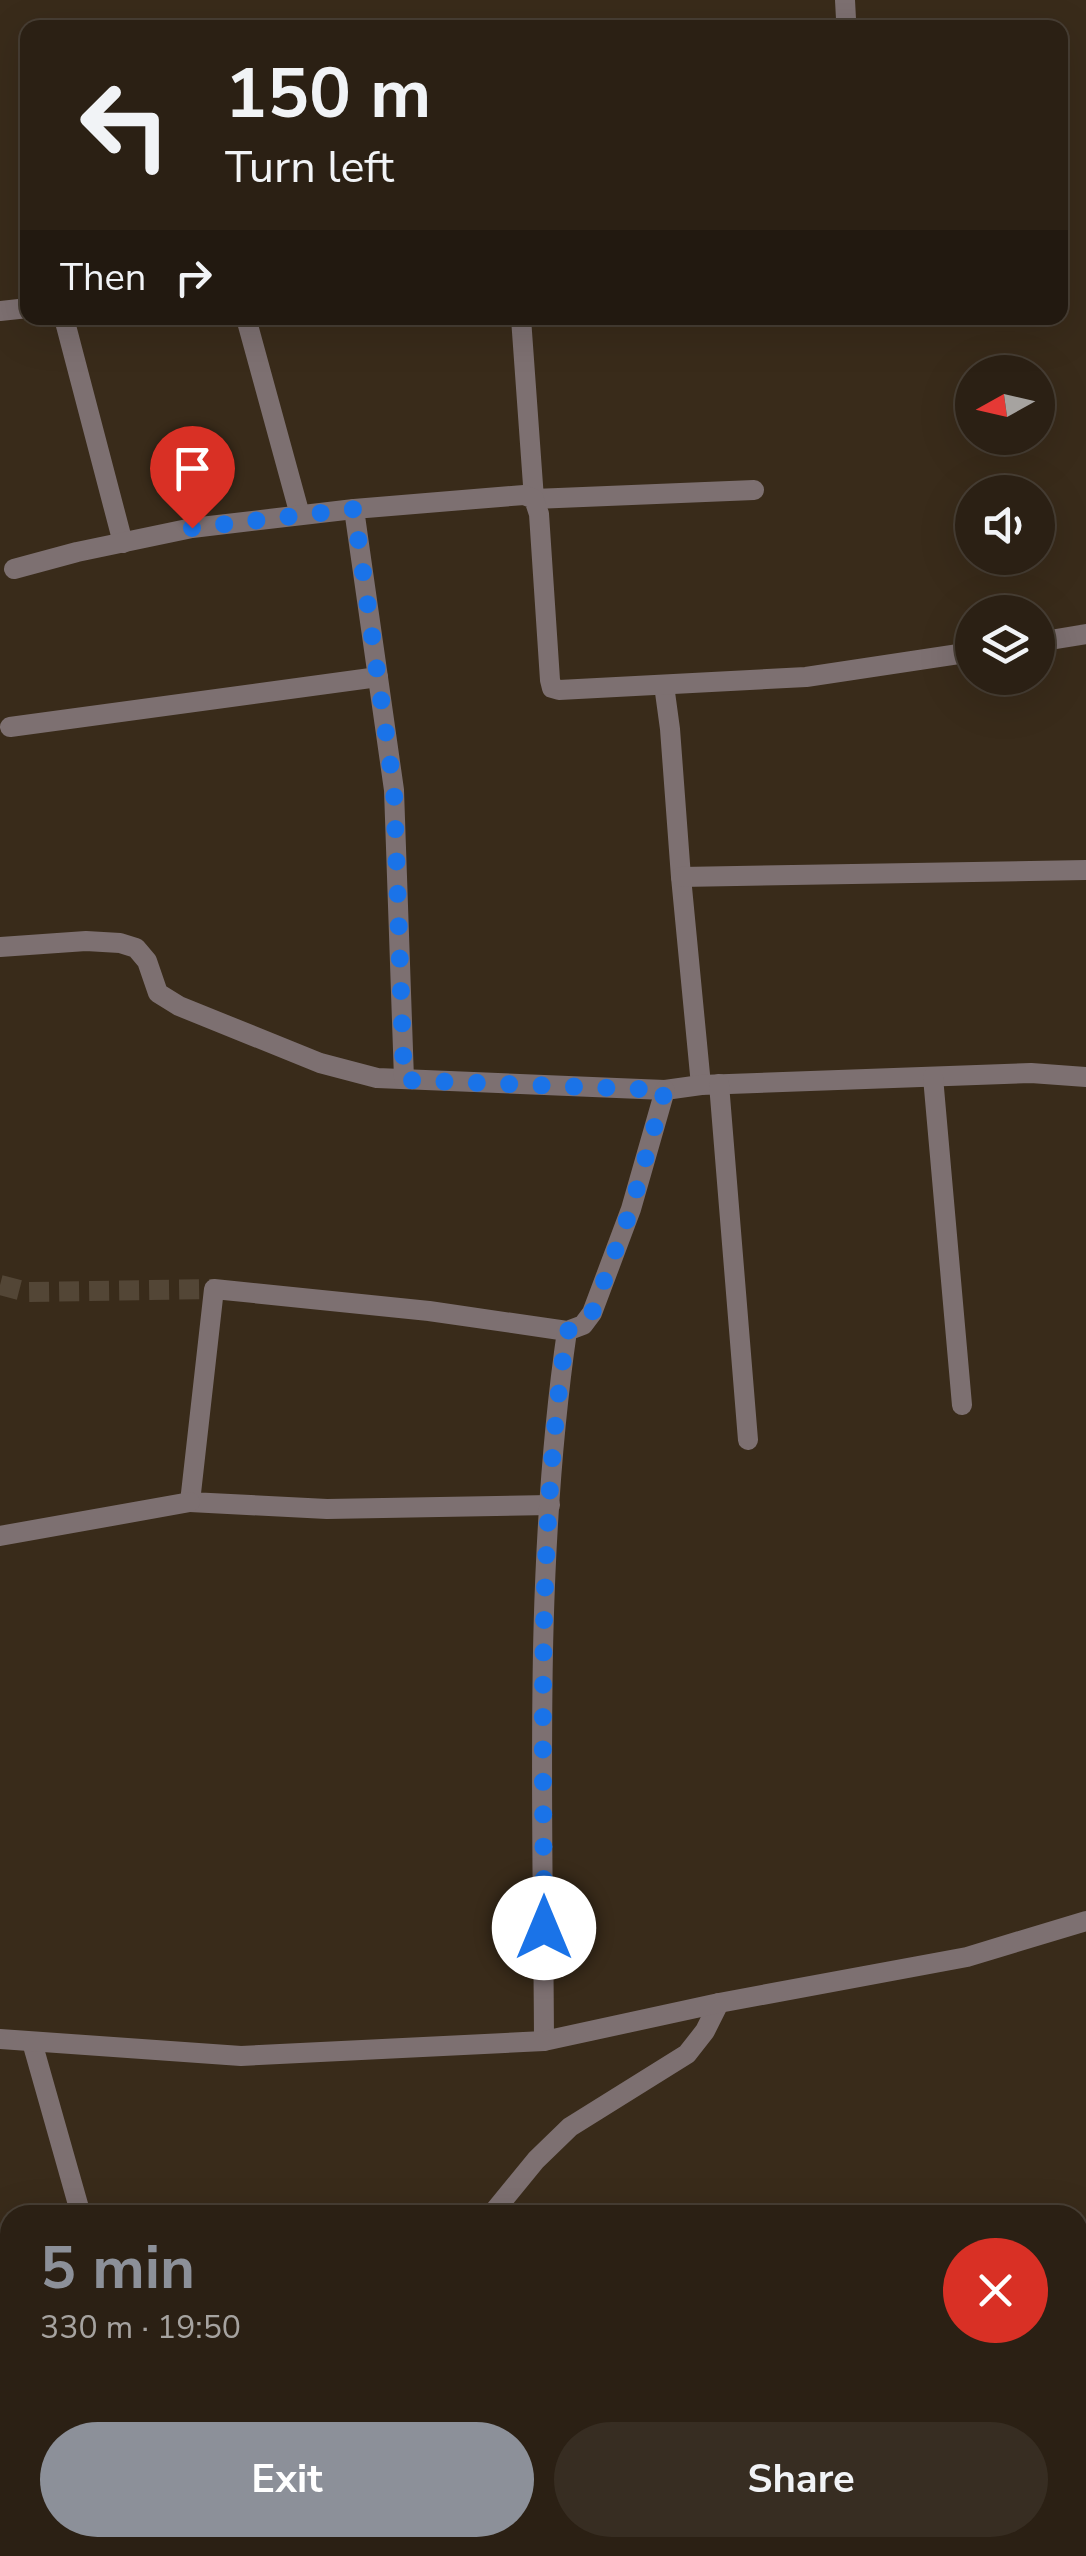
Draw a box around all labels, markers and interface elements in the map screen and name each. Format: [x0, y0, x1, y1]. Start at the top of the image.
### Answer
text: 150 m [225, 46, 431, 142]
icon: left [60, 60, 190, 190]
text: Turn left [225, 137, 394, 198]
icon: right [166, 250, 221, 305]
text: Then [60, 252, 146, 303]
north arrow [955, 355, 1055, 455]
map controls [955, 355, 1055, 695]
pin [150, 426, 235, 529]
icon: arrive [165, 441, 220, 496]
button: sound [955, 475, 1055, 575]
button: layers [955, 595, 1055, 695]
position arrow [492, 1876, 596, 1980]
text: 5 min [40, 2227, 195, 2309]
button: close [943, 2238, 1048, 2343]
text: 330 m · 19:50 [40, 2306, 241, 2349]
button: Exit [40, 2422, 534, 2537]
button: Share [554, 2422, 1048, 2537]

